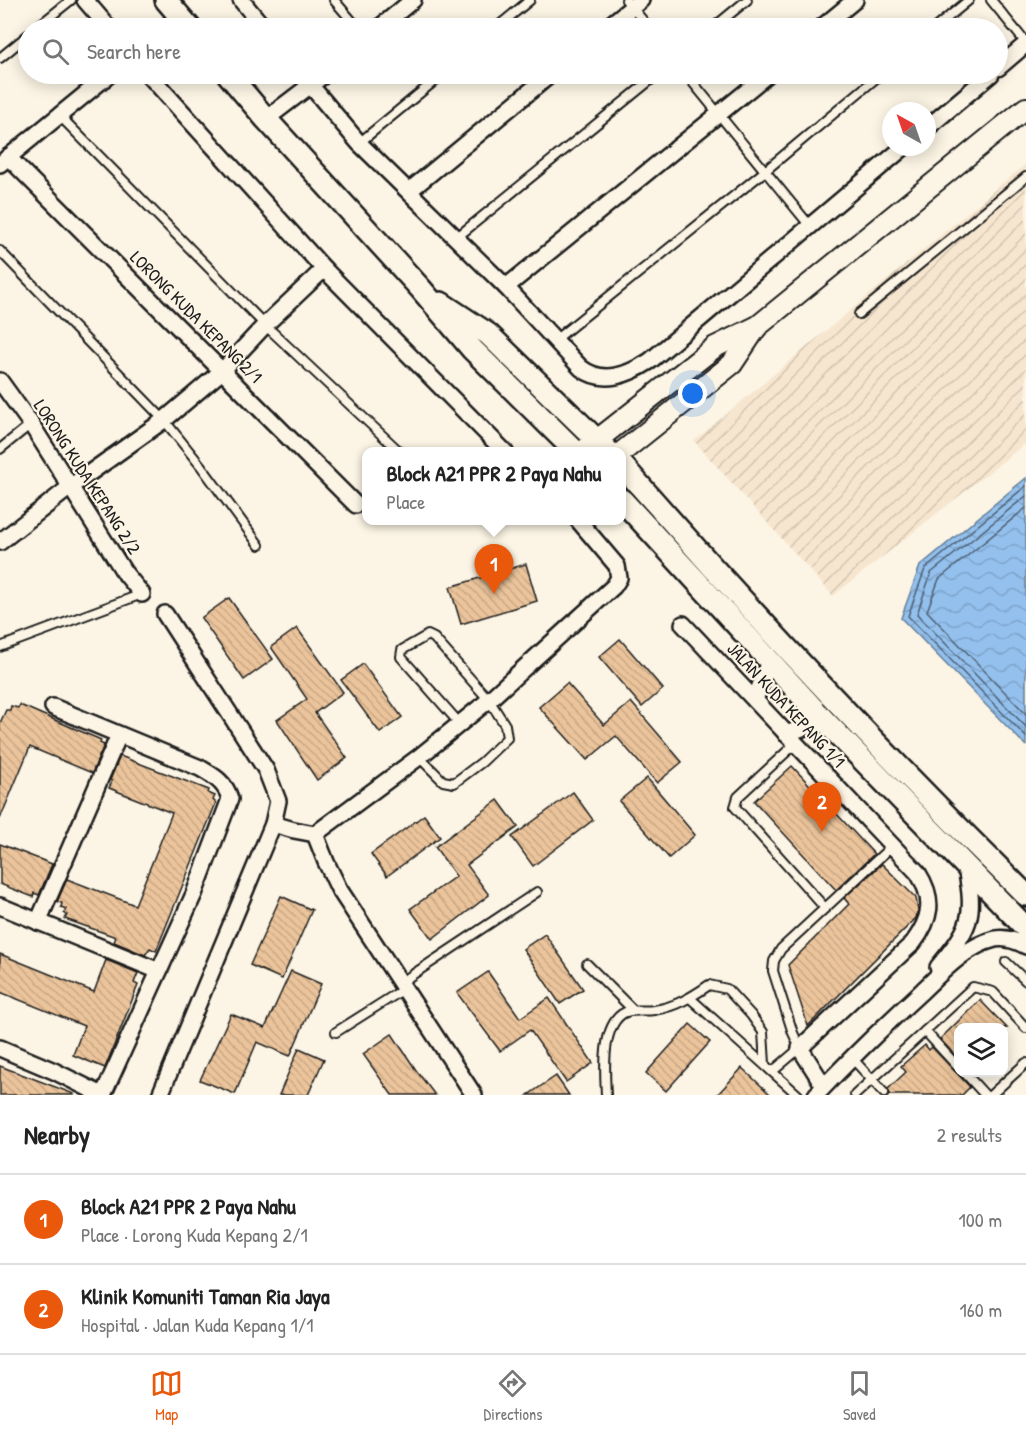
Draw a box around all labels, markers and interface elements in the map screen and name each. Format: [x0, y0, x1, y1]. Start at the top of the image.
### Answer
search box [18, 18, 1008, 84]
icon: search [39, 35, 72, 68]
text: Search here [87, 36, 181, 66]
north arrow [882, 102, 936, 156]
street label: LORONG KUDA KEPANG 2/1 [125, 245, 268, 388]
your location [678, 379, 707, 408]
street label: LORONG KUDA KEPANG 2/2 [28, 395, 147, 559]
popup [362, 447, 626, 525]
text: Block A21 PPR 2 Paya Nahu [387, 458, 601, 488]
text: Place [387, 488, 425, 515]
pin: 1 [474, 544, 514, 594]
street label: JALAN KUDA KEPANG 1/1 [722, 636, 851, 773]
pin: 2 [802, 782, 842, 832]
map controls [954, 1023, 1008, 1077]
button: layers [954, 1023, 1008, 1077]
text: Nearby [24, 1117, 90, 1152]
text: 2 results [937, 1121, 1002, 1148]
text: Block A21 PPR 2 Paya Nahu [81, 1191, 296, 1221]
text: 1 [40, 1206, 47, 1233]
text: 100 m [959, 1206, 1002, 1233]
text: Place · Lorong Kuda Kepang 2/1 [81, 1221, 308, 1248]
text: Klinik Komuniti Taman Ria Jaya [81, 1281, 330, 1311]
text: 2 [39, 1296, 48, 1323]
text: 160 m [960, 1296, 1002, 1323]
text: Hospital · Jalan Kuda Kepang 1/1 [81, 1311, 313, 1338]
tab: Map [150, 1367, 183, 1425]
tab: Directions [484, 1367, 542, 1425]
tab: Saved [843, 1367, 876, 1425]

